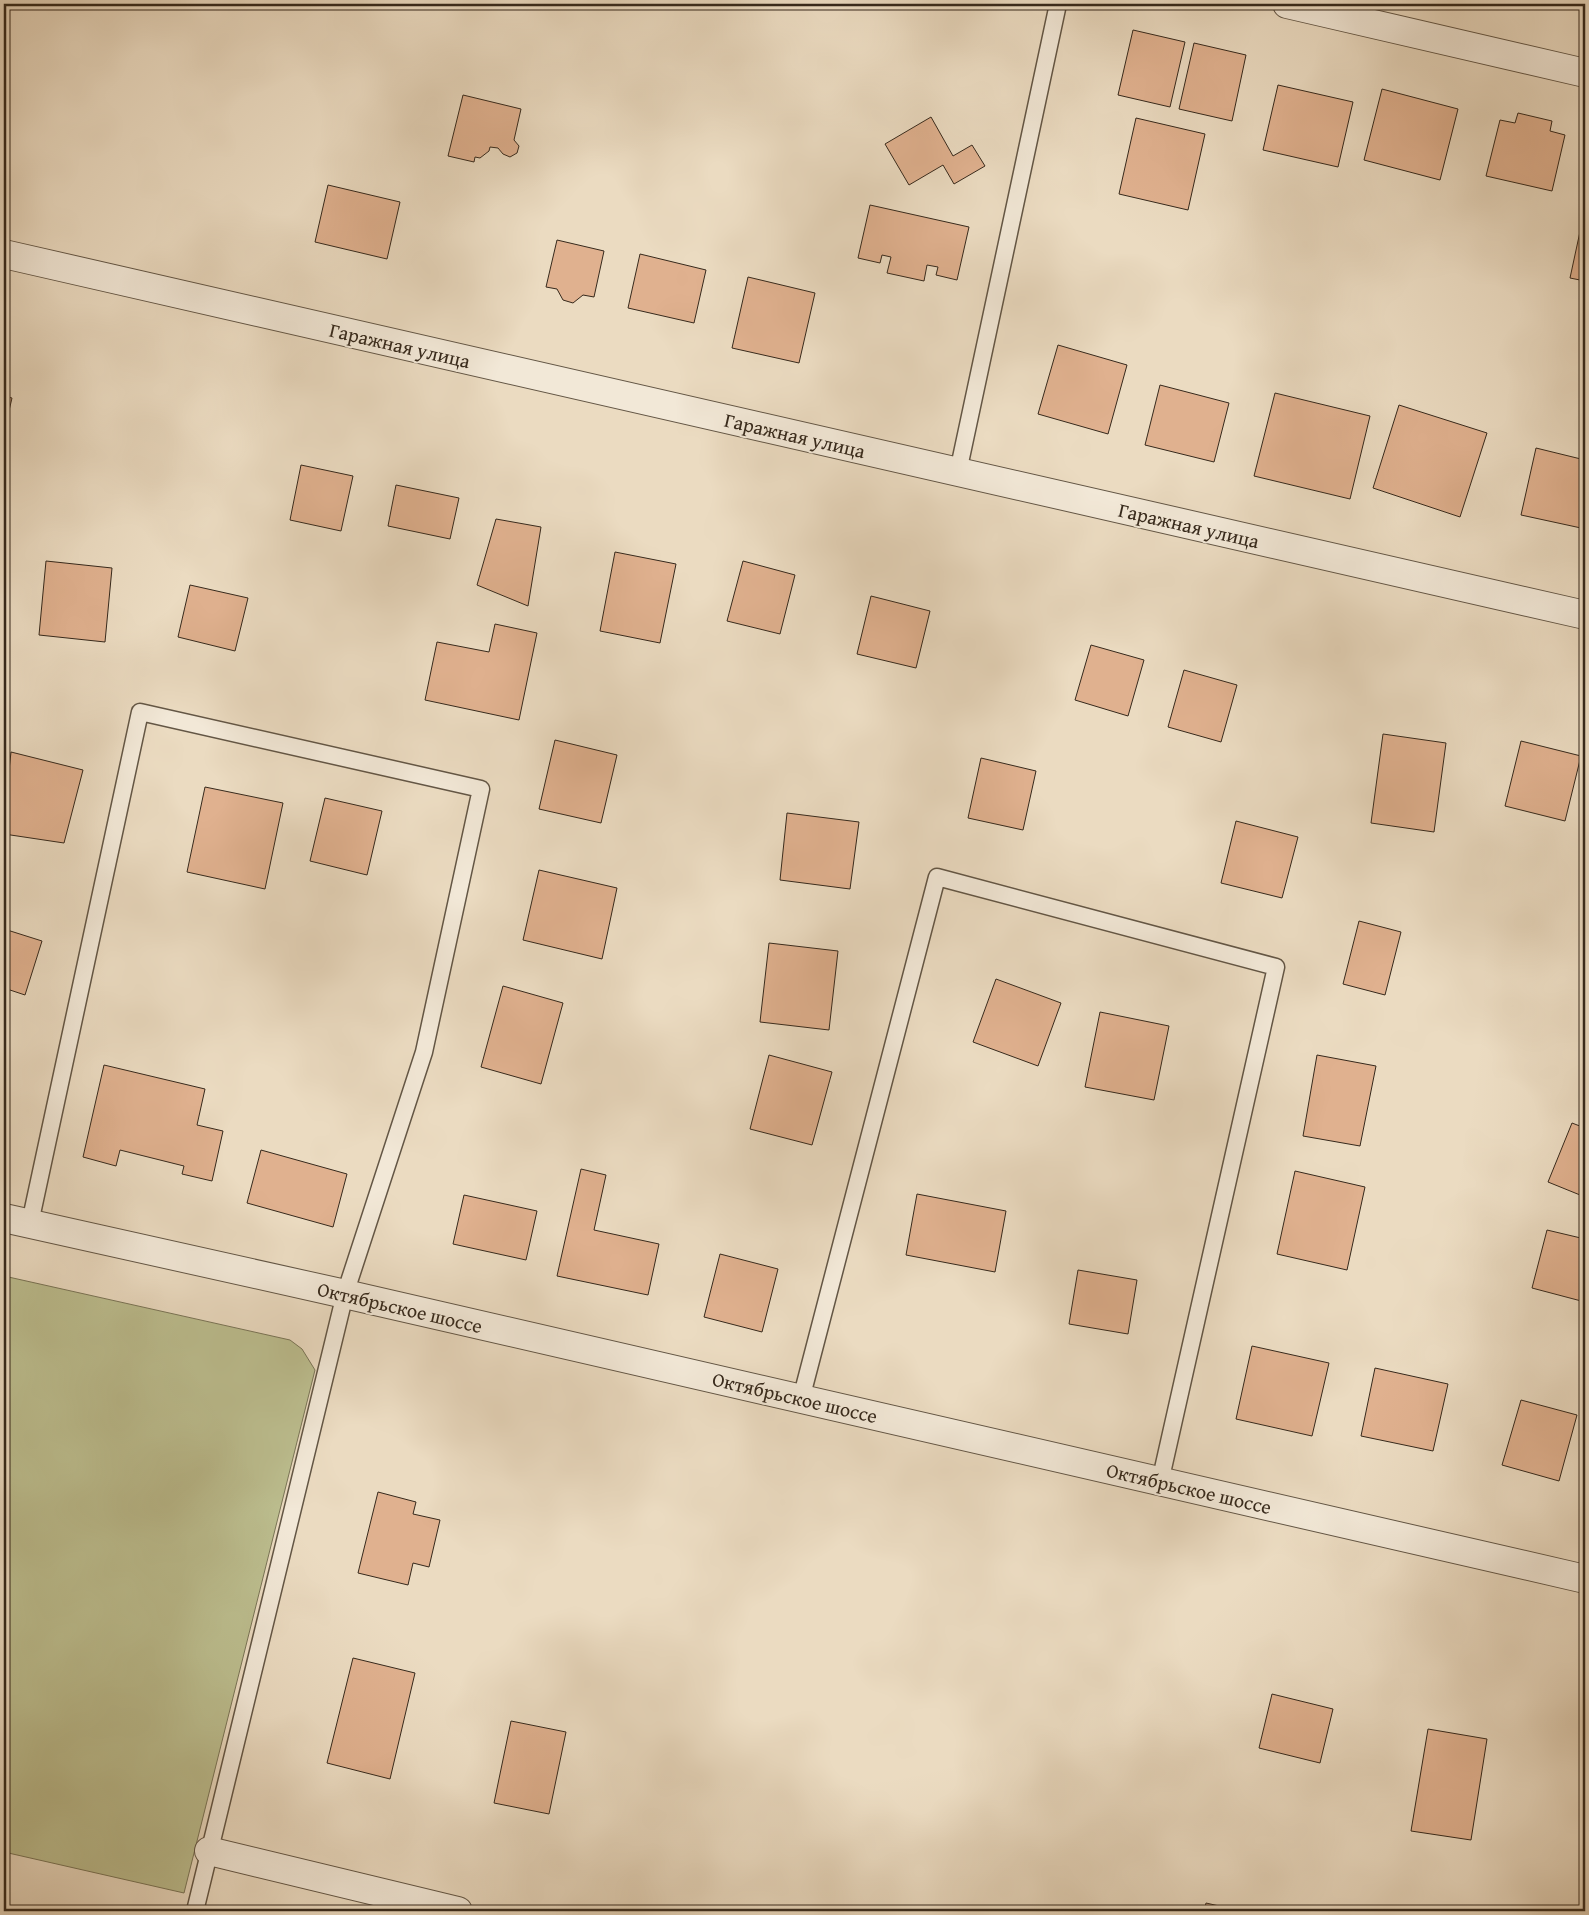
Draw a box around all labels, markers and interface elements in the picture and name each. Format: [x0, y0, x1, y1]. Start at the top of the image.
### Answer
street label: Гаражная улица [327, 315, 474, 375]
street label: Гаражная улица [722, 405, 869, 465]
street label: Гаражная улица [1116, 495, 1263, 555]
street label: Октябрьское шоссе [315, 1274, 485, 1340]
street label: Октябрьское шоссе [710, 1364, 880, 1430]
street label: Октябрьское шоссе [1104, 1455, 1274, 1521]

